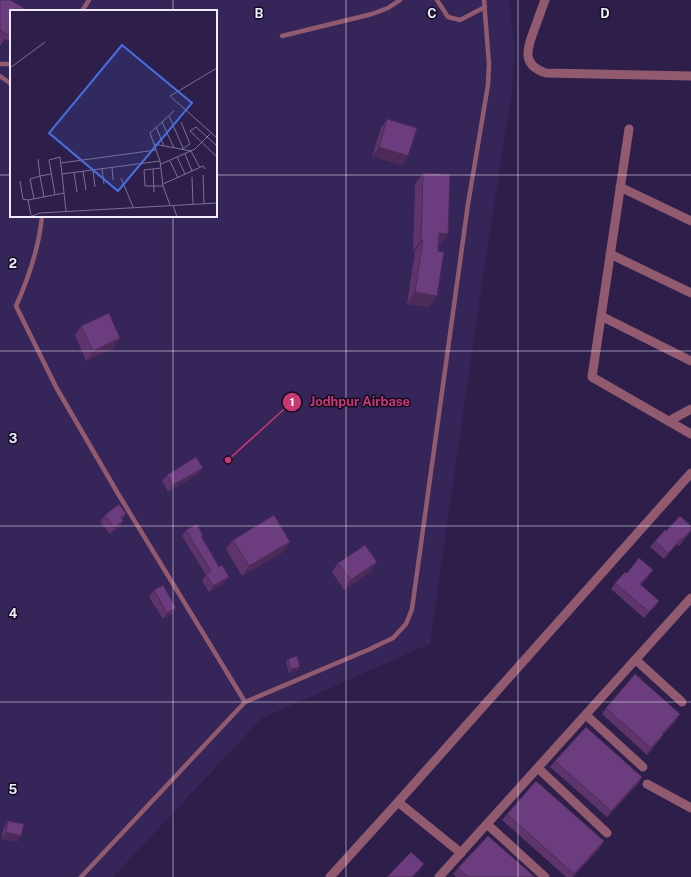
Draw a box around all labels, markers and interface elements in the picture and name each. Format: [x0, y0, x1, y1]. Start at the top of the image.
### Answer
text: B [255, 6, 264, 21]
text: C [427, 6, 437, 21]
text: D [600, 6, 610, 21]
inset map [10, 10, 217, 217]
text: 2 [9, 256, 17, 271]
callout: Jodhpur Airbase [282, 389, 418, 414]
text: Jodhpur Airbase [310, 394, 410, 409]
text: 1 [289, 395, 295, 409]
text: 3 [9, 431, 18, 446]
text: 4 [9, 606, 18, 621]
text: 5 [9, 782, 18, 797]

